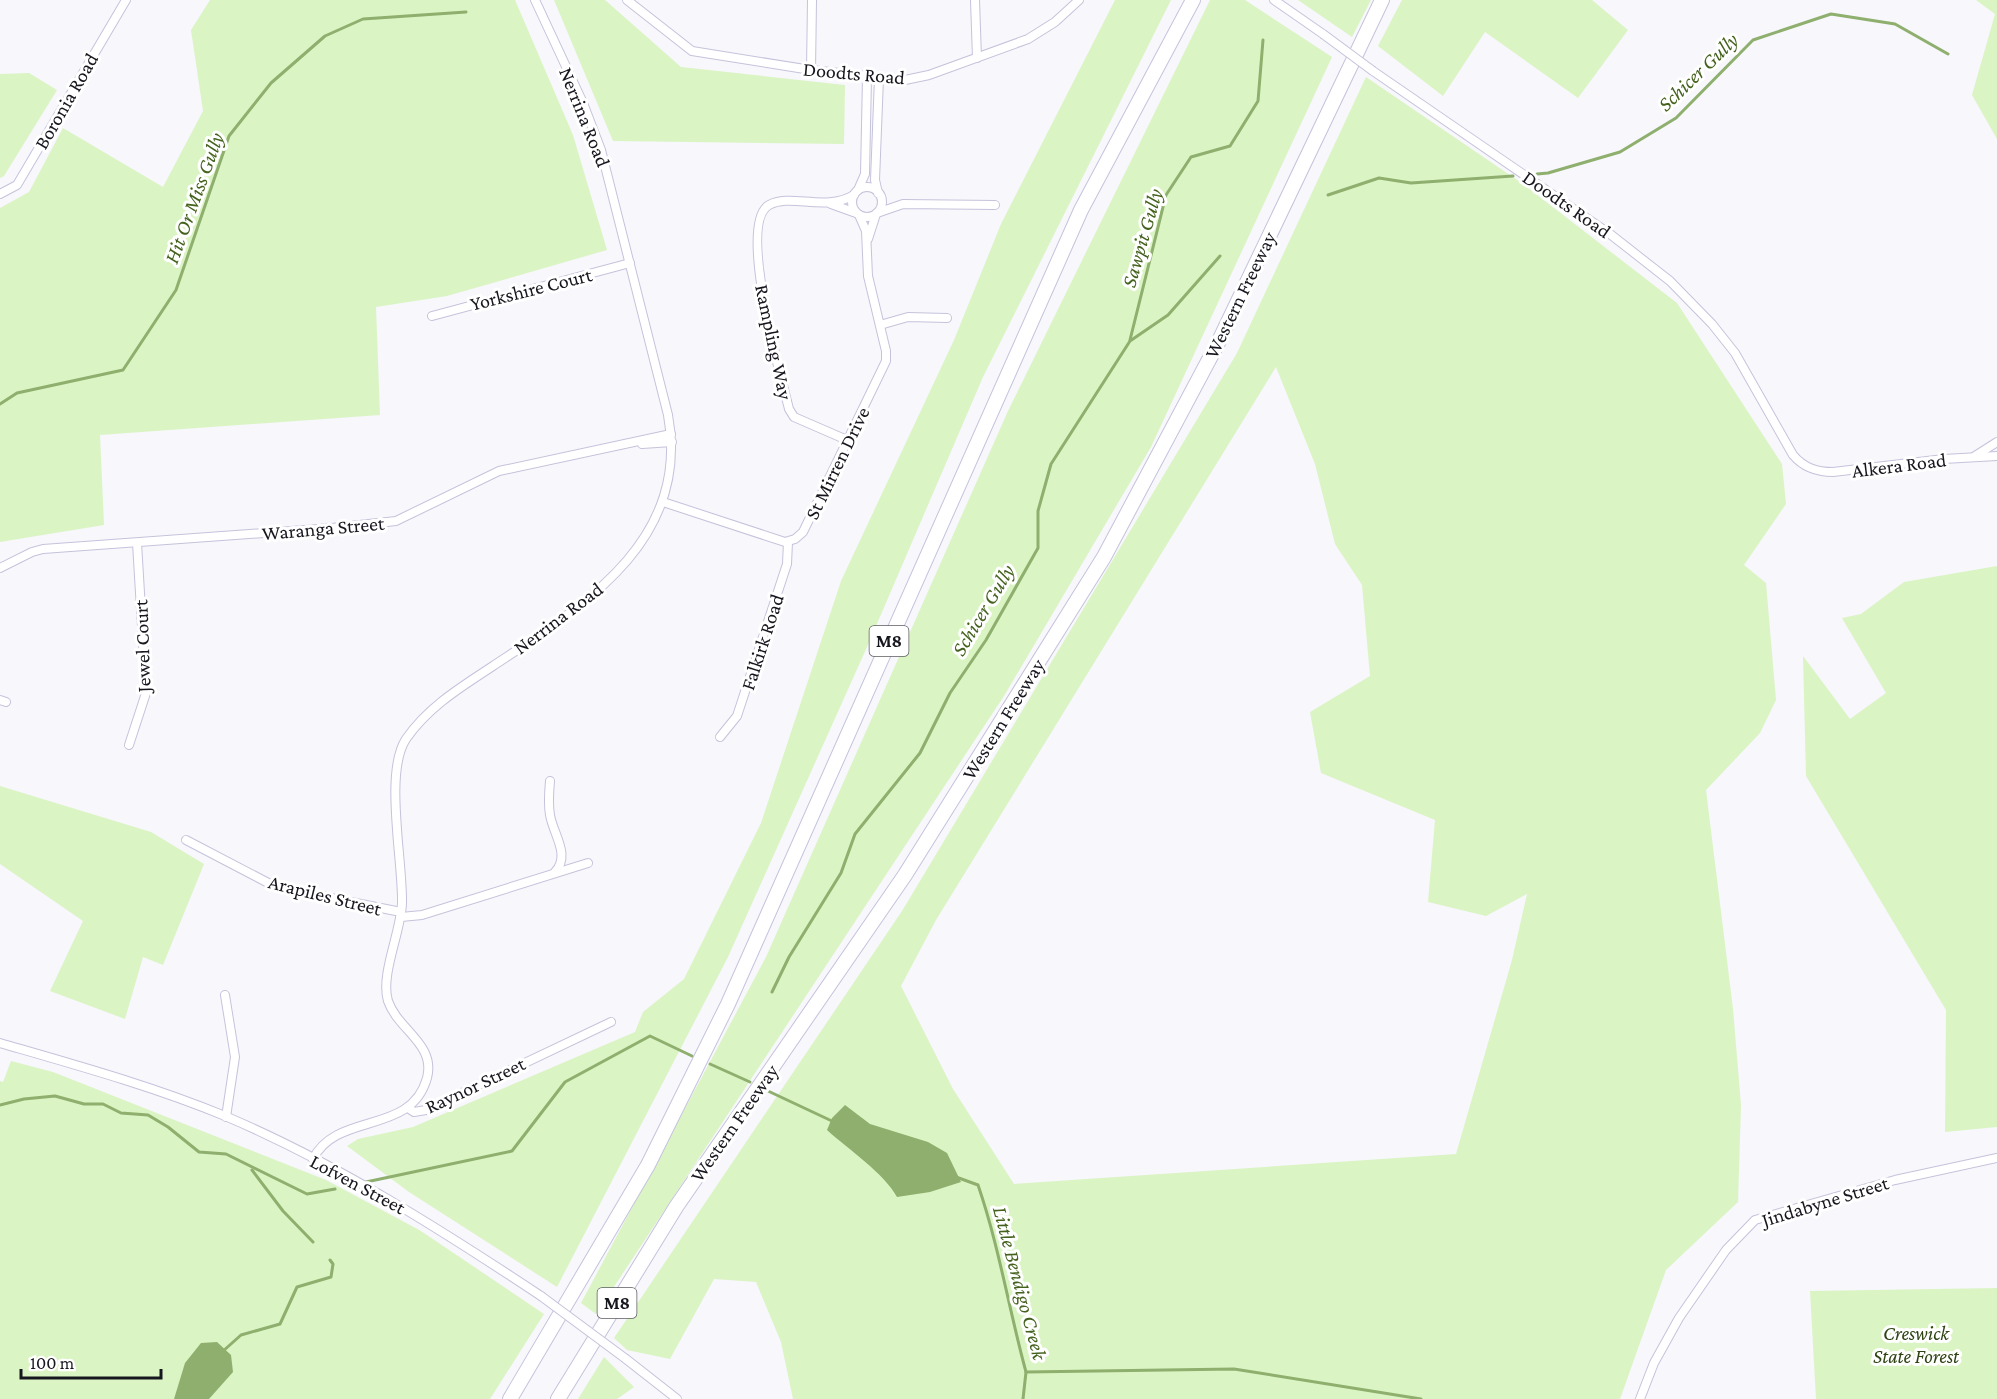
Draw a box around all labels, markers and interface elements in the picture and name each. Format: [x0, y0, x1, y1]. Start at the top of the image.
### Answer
water label: Schicer Gully [1653, 28, 1743, 116]
street label: Boronia Road [30, 49, 103, 153]
street label: Doodts Road [802, 58, 906, 88]
street label: Nerrina Road [555, 64, 615, 170]
water label: Hit Or Miss Gully [159, 129, 229, 267]
street label: Doodts Road [1519, 166, 1616, 243]
water label: Sawpit Gully [1116, 186, 1168, 290]
street label: Western Freeway [1200, 227, 1281, 362]
street label: Yorkshire Court [468, 263, 594, 315]
street label: Rampling Way [750, 282, 797, 403]
street label: St Mirren Drive [800, 403, 874, 523]
street label: Alkera Road [1850, 448, 1948, 482]
street label: Waranga Street [261, 512, 386, 545]
water label: Schicer Gully [946, 560, 1020, 660]
street label: Nerrina Road [509, 577, 607, 659]
street label: Falkirk Road [736, 591, 788, 693]
street label: Jewel Court [129, 599, 156, 695]
road number: M8 [870, 626, 908, 656]
street label: Western Freeway [957, 654, 1050, 784]
street label: Arapiles Street [266, 870, 384, 921]
street label: Raynor Street [422, 1052, 529, 1119]
street label: Western Freeway [685, 1060, 784, 1186]
street label: Lofven Street [307, 1150, 410, 1218]
street label: Jindabyne Street [1757, 1171, 1892, 1232]
water label: Little Bendigo Creek [988, 1204, 1052, 1363]
road number: M8 [598, 1288, 636, 1318]
park label: Creswick State Forest [1873, 1322, 1960, 1367]
scale bar [21, 1342, 160, 1380]
text: 100 m [30, 1353, 75, 1373]

